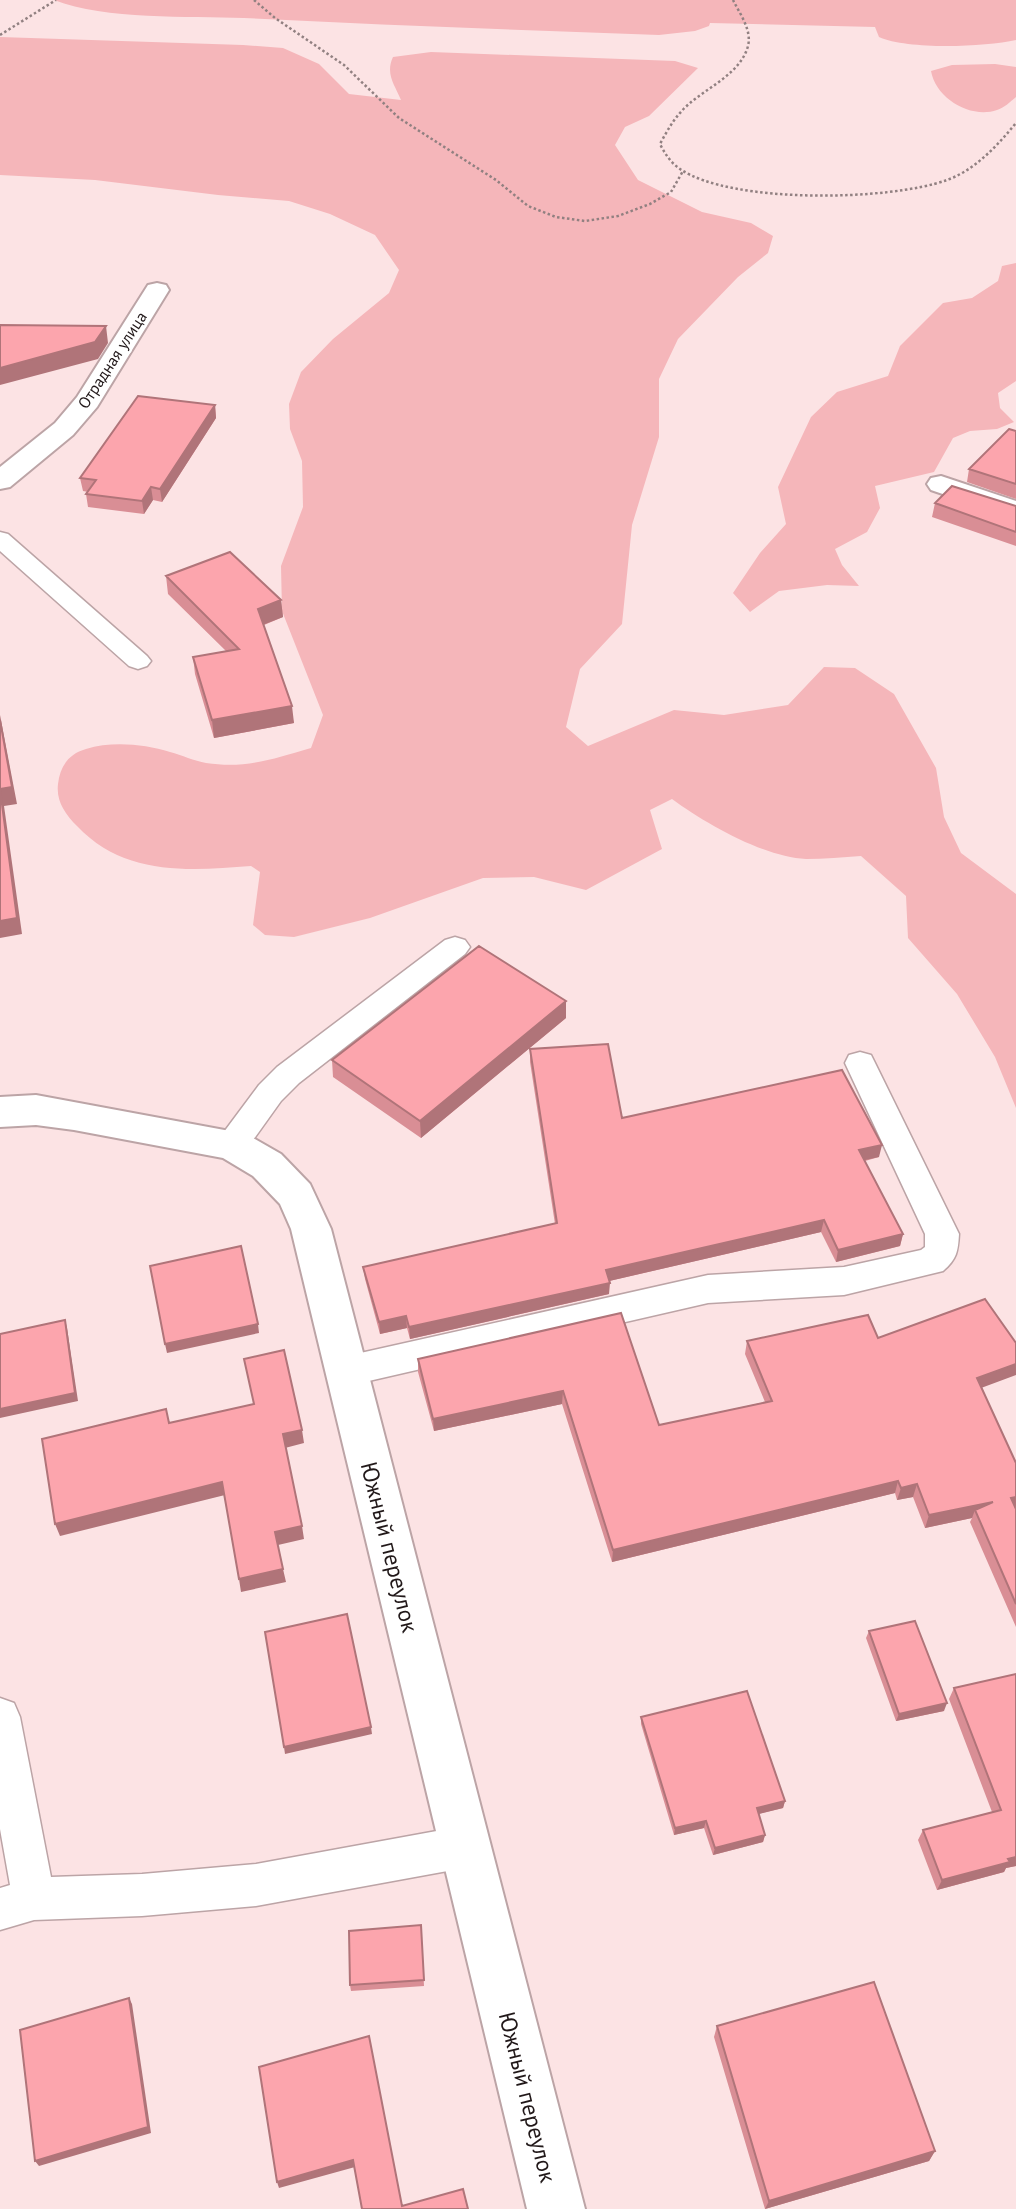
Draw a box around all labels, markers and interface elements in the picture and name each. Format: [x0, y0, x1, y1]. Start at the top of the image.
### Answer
street label: Отрадная улица [73, 308, 151, 412]
street label: Южный переулок [355, 1459, 425, 1635]
street label: Южный переулок [493, 2009, 563, 2185]

